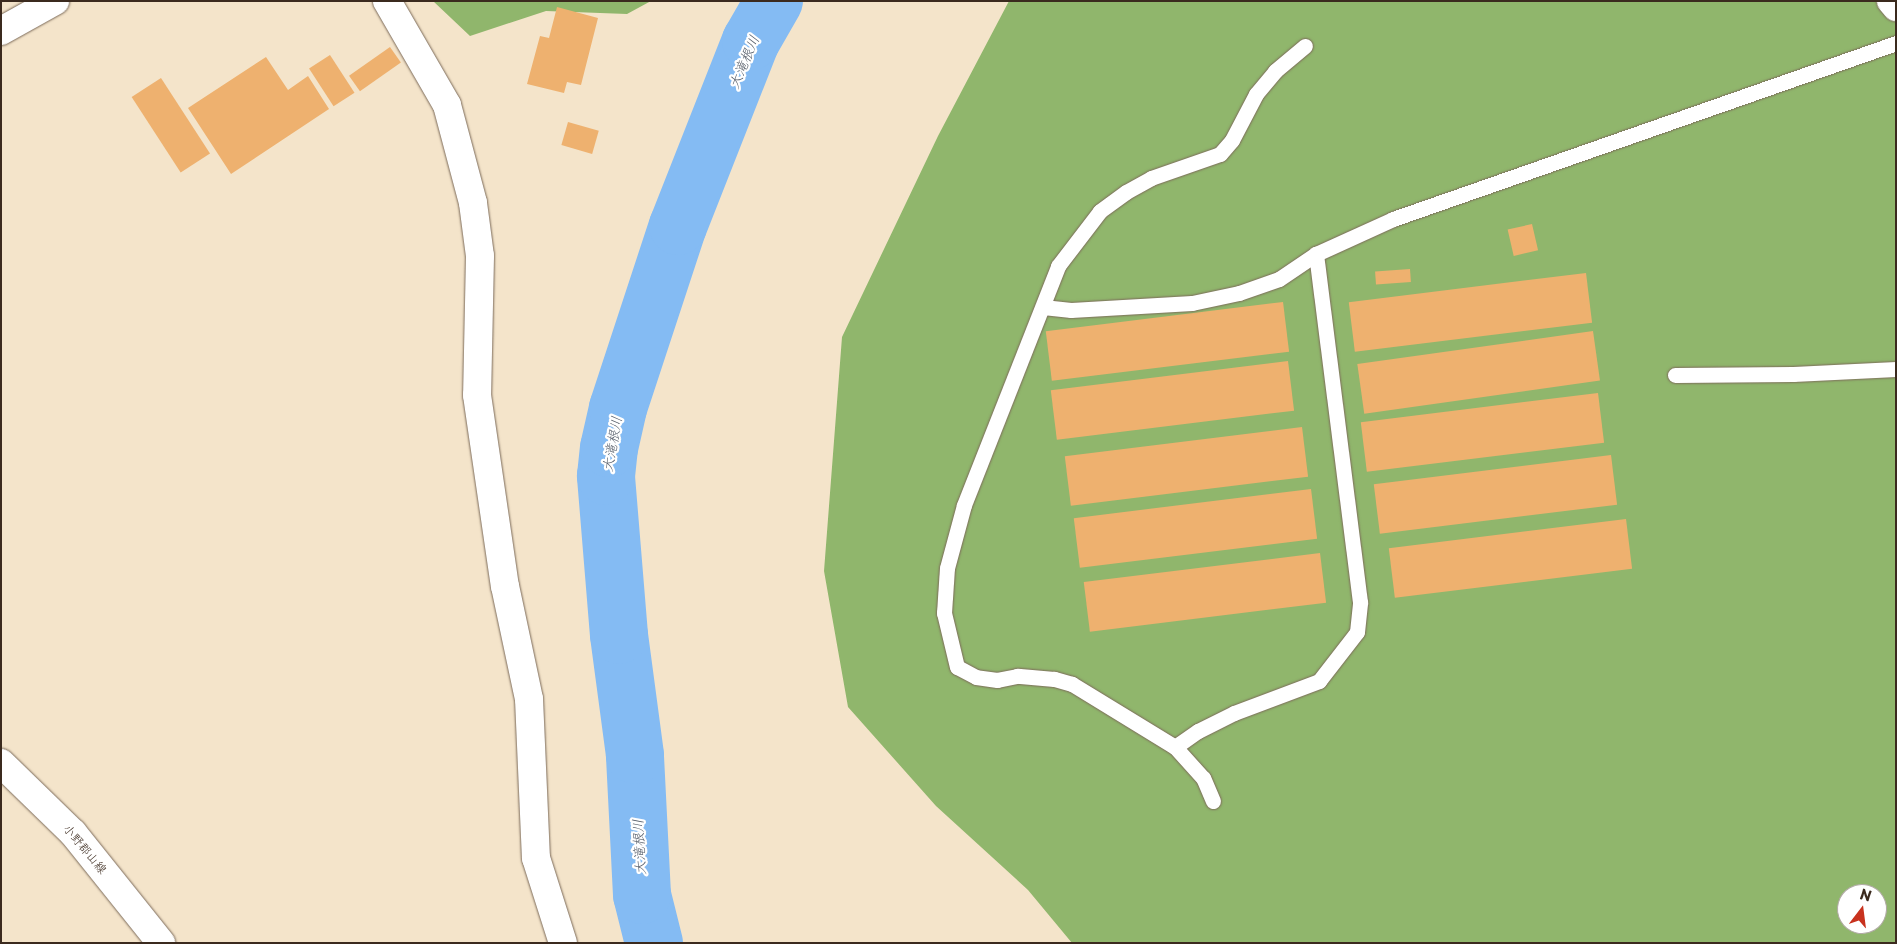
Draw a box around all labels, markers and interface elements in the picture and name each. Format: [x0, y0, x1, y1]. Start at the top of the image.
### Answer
water label: 大滝根川 [725, 33, 763, 91]
water label: 大滝根川 [599, 415, 625, 473]
water label: 大滝根川 [629, 819, 649, 875]
street label: 小野郡山線 [60, 821, 110, 877]
text: N [1858, 883, 1874, 907]
north arrow [1837, 884, 1887, 934]

